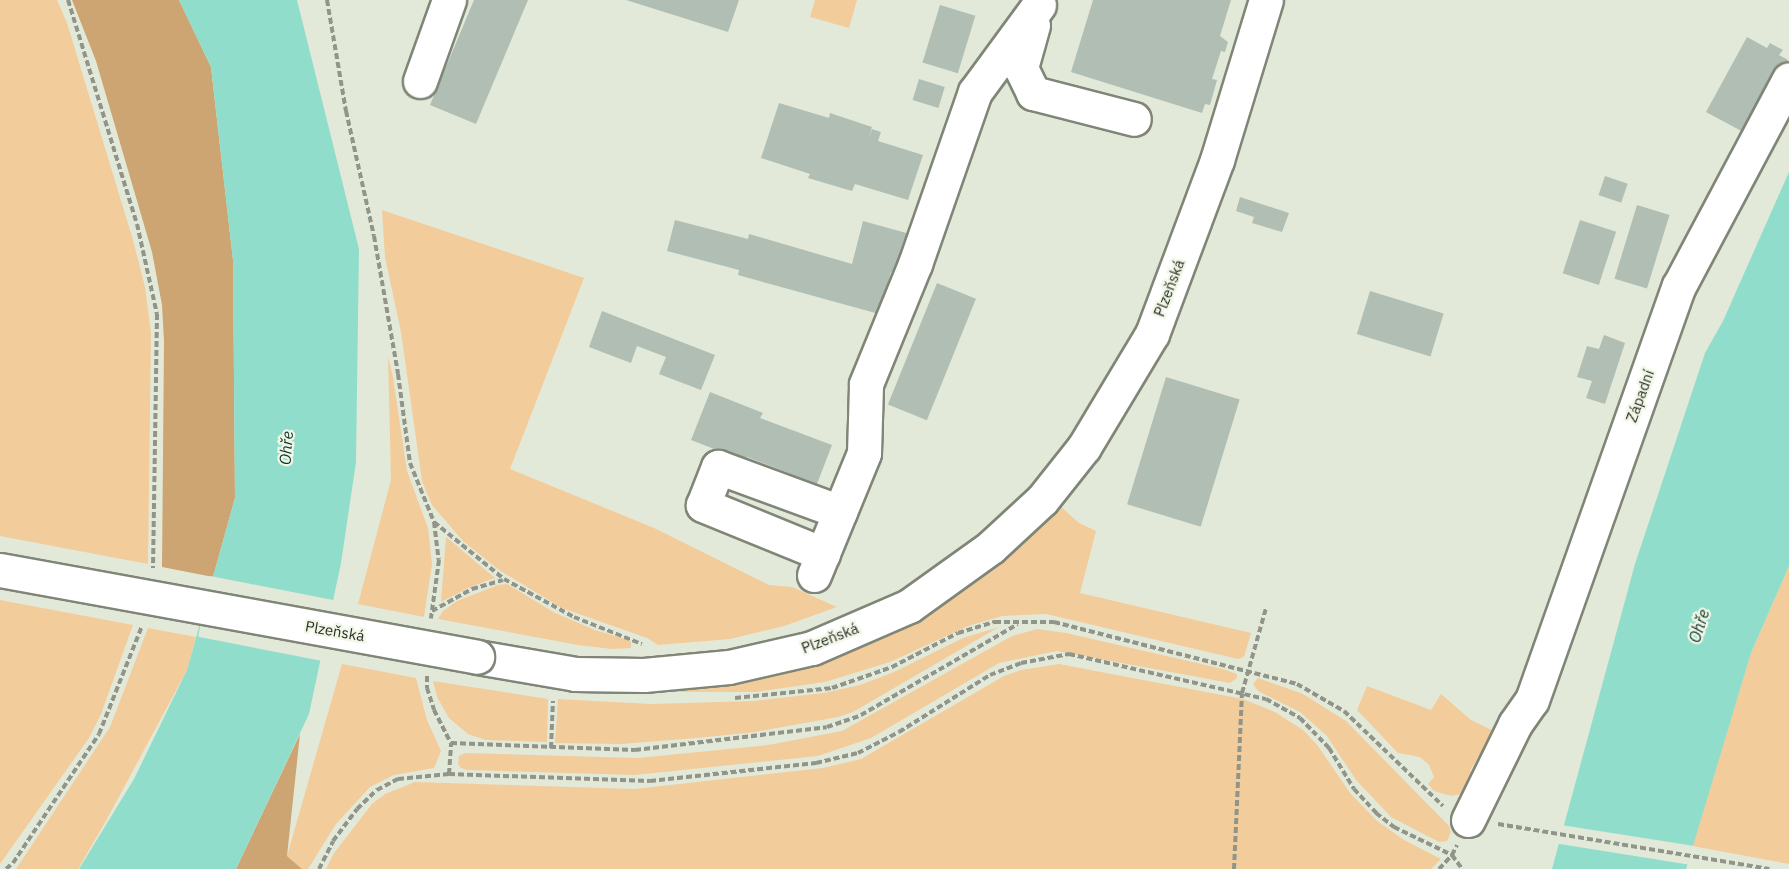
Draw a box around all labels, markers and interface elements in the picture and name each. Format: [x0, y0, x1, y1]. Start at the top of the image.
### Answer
street label: Plzeňská [1150, 257, 1188, 319]
street label: Západní [1622, 367, 1658, 425]
water label: Ohře [275, 430, 297, 466]
water label: Ohře [1685, 607, 1713, 645]
street label: Plzeňská [304, 617, 366, 645]
street label: Plzeňská [799, 619, 861, 657]

